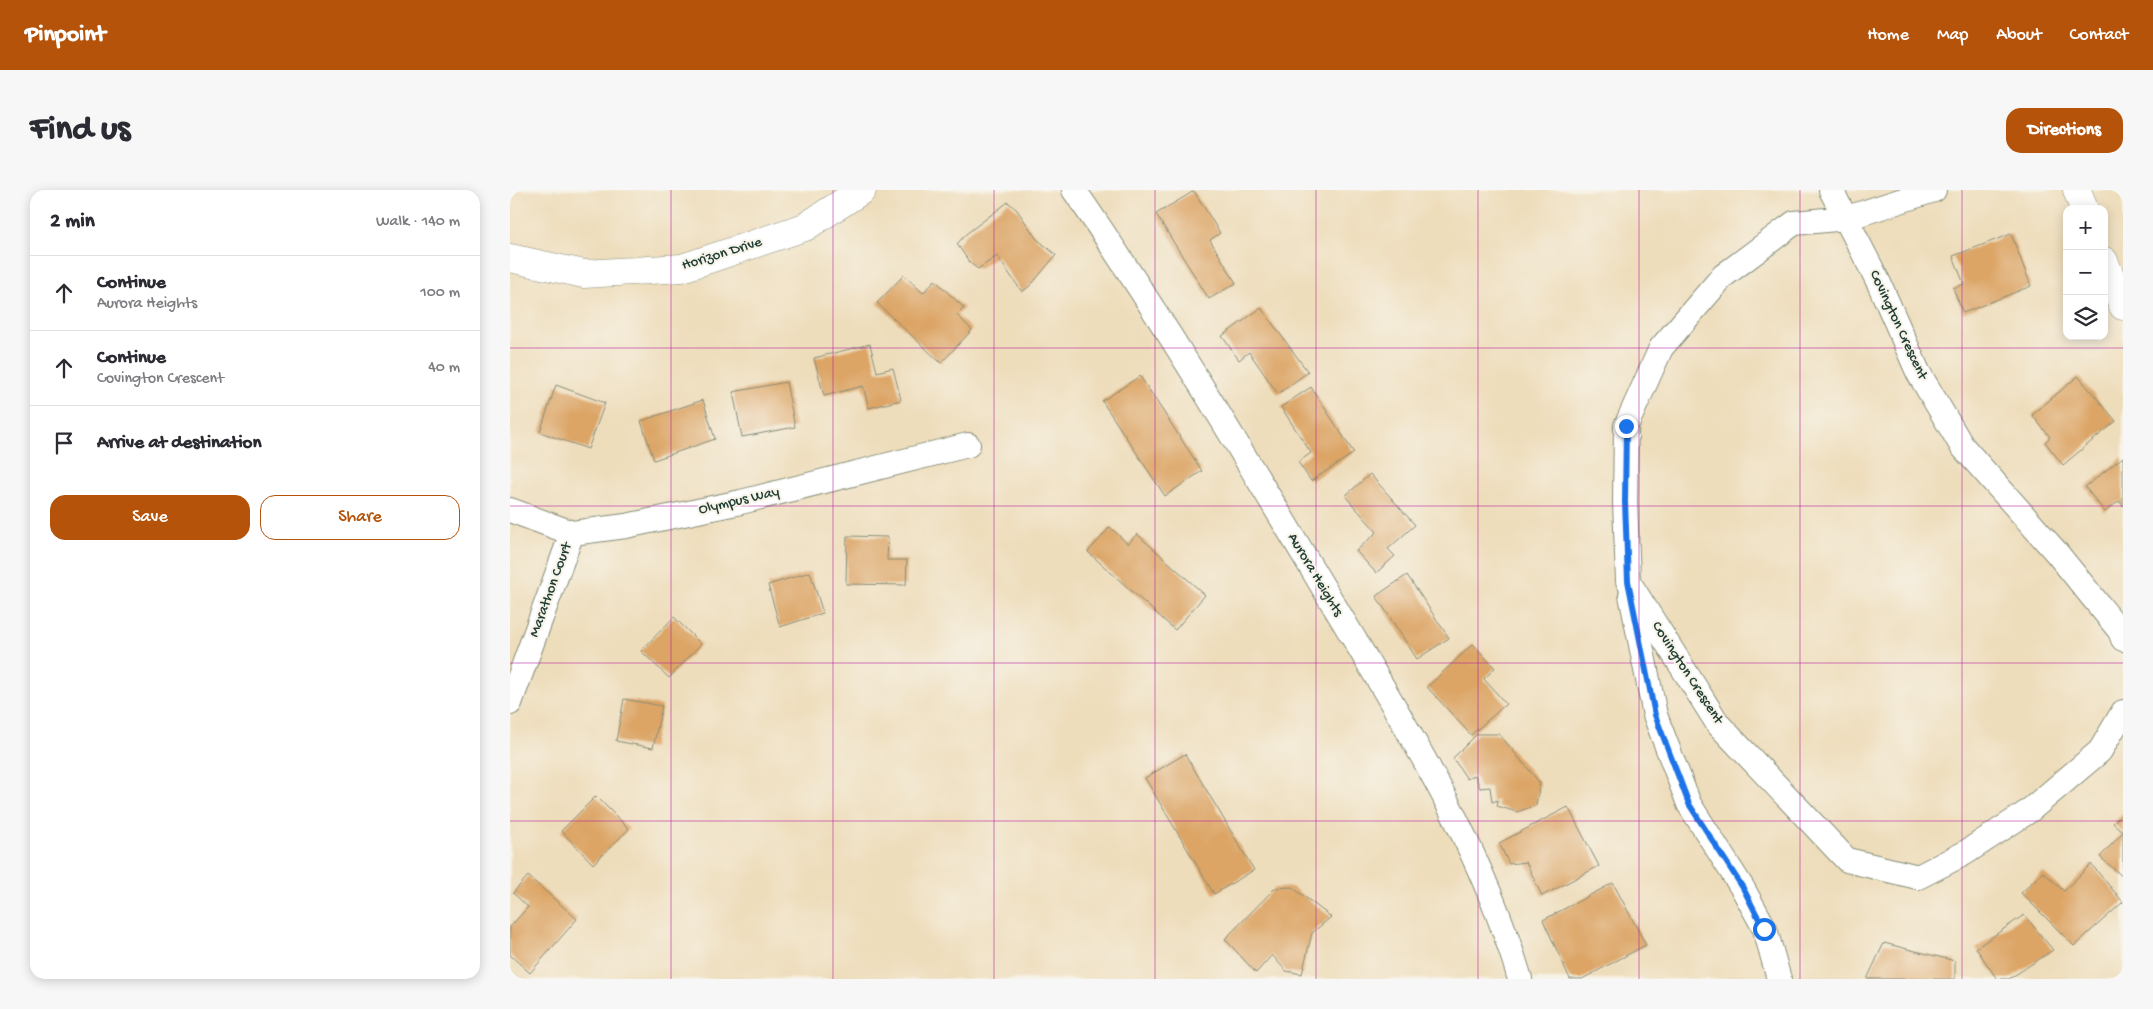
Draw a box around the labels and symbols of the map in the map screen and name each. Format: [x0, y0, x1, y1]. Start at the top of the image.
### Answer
street label: Horizon Drive [680, 233, 764, 275]
street label: Covington Crescent [1865, 267, 1932, 384]
route end [1615, 415, 1638, 438]
street label: Olympus Way [697, 483, 782, 519]
street label: Aurora Heights [1283, 530, 1347, 620]
street label: Marathon Court [526, 538, 577, 640]
street label: Covington Crescent [1647, 618, 1728, 729]
route start [1753, 918, 1776, 941]

